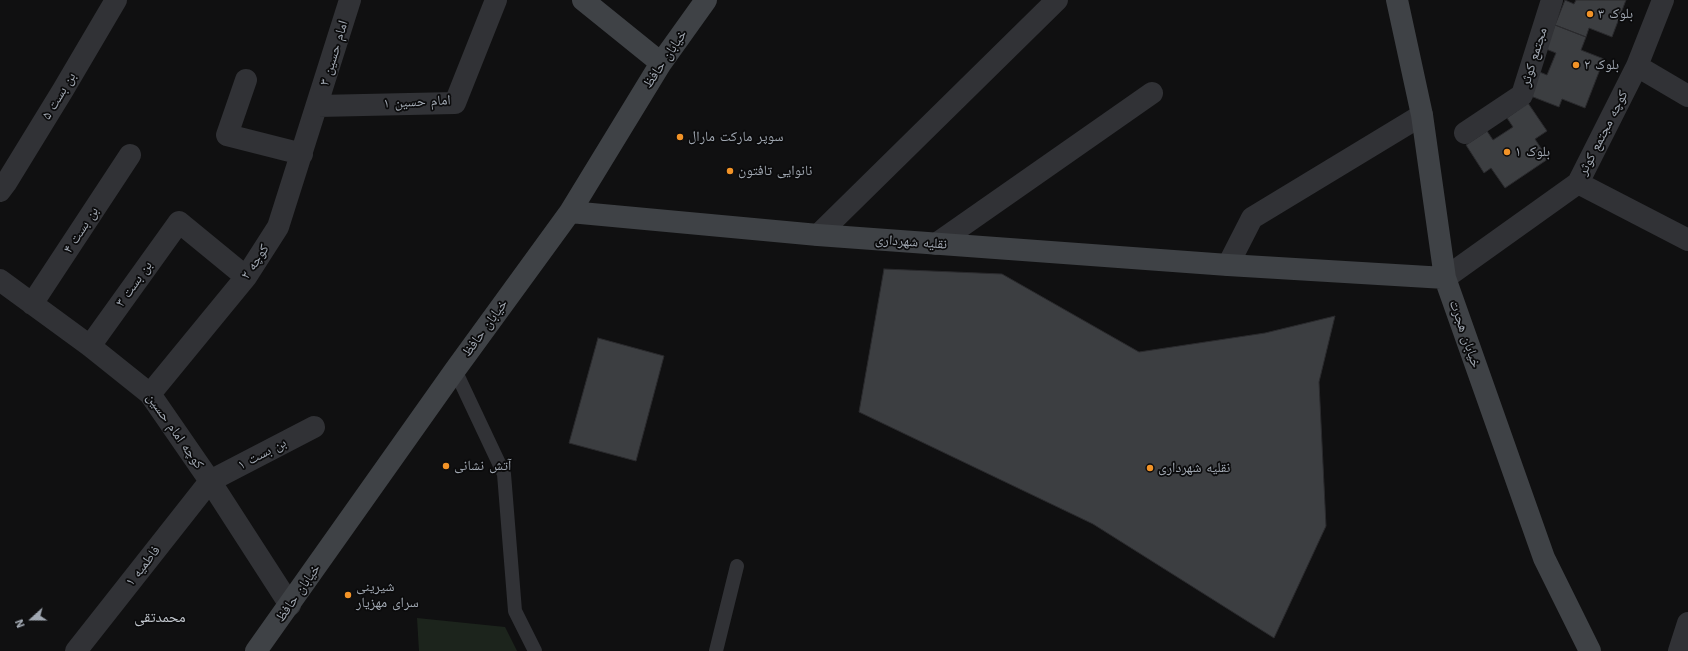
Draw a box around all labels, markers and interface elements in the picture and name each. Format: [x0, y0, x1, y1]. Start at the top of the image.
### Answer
place label: بلوک ۳ [1598, 6, 1633, 22]
marker: بلوک ۳ [1585, 9, 1595, 19]
street label: امام حسین ۳ [316, 18, 352, 88]
street label: مجتمع کوثر [1517, 25, 1551, 89]
street label: خیابان حافظ [639, 27, 691, 91]
place label: بلوک ۲ [1584, 57, 1619, 73]
marker: بلوک ۲ [1571, 60, 1581, 70]
street label: بن بست ۵ [38, 69, 80, 123]
street label: کوچه مجتمع کوثر [1574, 88, 1632, 178]
street label: امام حسین ۱ [383, 92, 451, 112]
place label: سوپر مارکت مارال [688, 129, 783, 145]
marker: سوپر مارکت مارال [675, 132, 685, 142]
place label: بلوک ۱ [1515, 144, 1550, 160]
marker: بلوک ۱ [1502, 147, 1512, 157]
place label: نانوایی تافتون [738, 163, 812, 179]
marker: نانوایی تافتون [725, 166, 735, 176]
street label: بن بست ۴ [60, 203, 102, 257]
street label: نقلیه شهرداری [874, 231, 948, 253]
street label: کوچه ۲ [237, 241, 273, 283]
street label: بن بست ۳ [112, 258, 156, 310]
street label: خیابان حافظ [459, 296, 511, 360]
street label: خیابان هجرت [1446, 298, 1484, 370]
street label: کوچه امام حسین [143, 390, 207, 472]
street label: بن بست ۱ [235, 434, 289, 474]
place label: آتش نشانی [454, 458, 511, 474]
place label: نقلیه شهرداری [1158, 460, 1230, 476]
marker: آتش نشانی [441, 461, 451, 471]
marker: نقلیه شهرداری [1145, 463, 1155, 473]
street label: فاطمیه ۱ [122, 542, 164, 590]
street label: خیابان حافظ [272, 561, 324, 625]
place label: شیرینی سرای مهزیار [356, 579, 419, 612]
marker: شیرینی سرای مهزیار [343, 590, 353, 600]
north arrow [12, 599, 52, 639]
district label: محمدتقی [134, 609, 186, 627]
text: N [13, 617, 28, 630]

